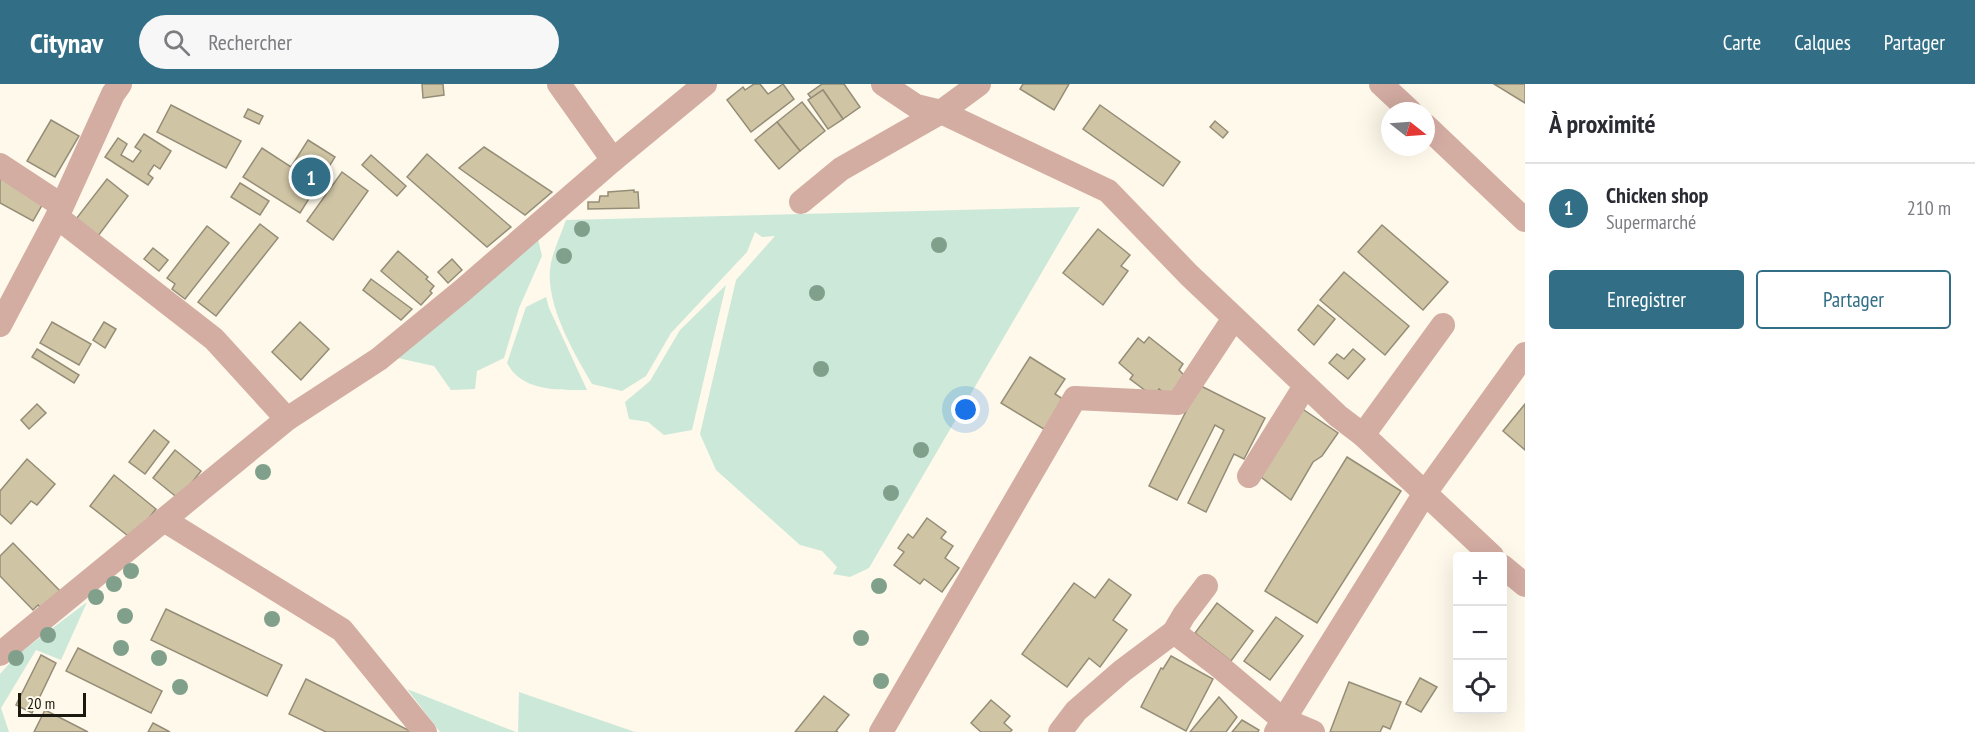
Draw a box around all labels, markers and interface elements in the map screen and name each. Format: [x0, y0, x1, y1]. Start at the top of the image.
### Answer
search box [139, 15, 559, 69]
text: Citynav [30, 24, 103, 61]
icon: search [160, 26, 193, 59]
text: Rechercher [208, 28, 292, 56]
text: Carte [1723, 29, 1761, 56]
text: Calques [1794, 29, 1851, 56]
text: Partager [1884, 29, 1945, 56]
north arrow [1381, 102, 1435, 156]
text: À proximité [1549, 107, 1656, 140]
pin: 1 [292, 154, 330, 200]
text: Chicken shop [1606, 181, 1708, 209]
text: 1 [1564, 195, 1573, 221]
text: 210 m [1907, 195, 1951, 221]
text: Supermarché [1606, 209, 1696, 235]
button: Enregistrer [1549, 270, 1744, 329]
button: Partager [1756, 270, 1951, 329]
your location [951, 395, 980, 424]
map controls [1453, 552, 1507, 714]
button: + [1453, 552, 1507, 606]
button: − [1453, 606, 1507, 660]
button: locate [1453, 660, 1507, 714]
scale bar [18, 690, 86, 718]
text: 20 m [27, 693, 55, 713]

